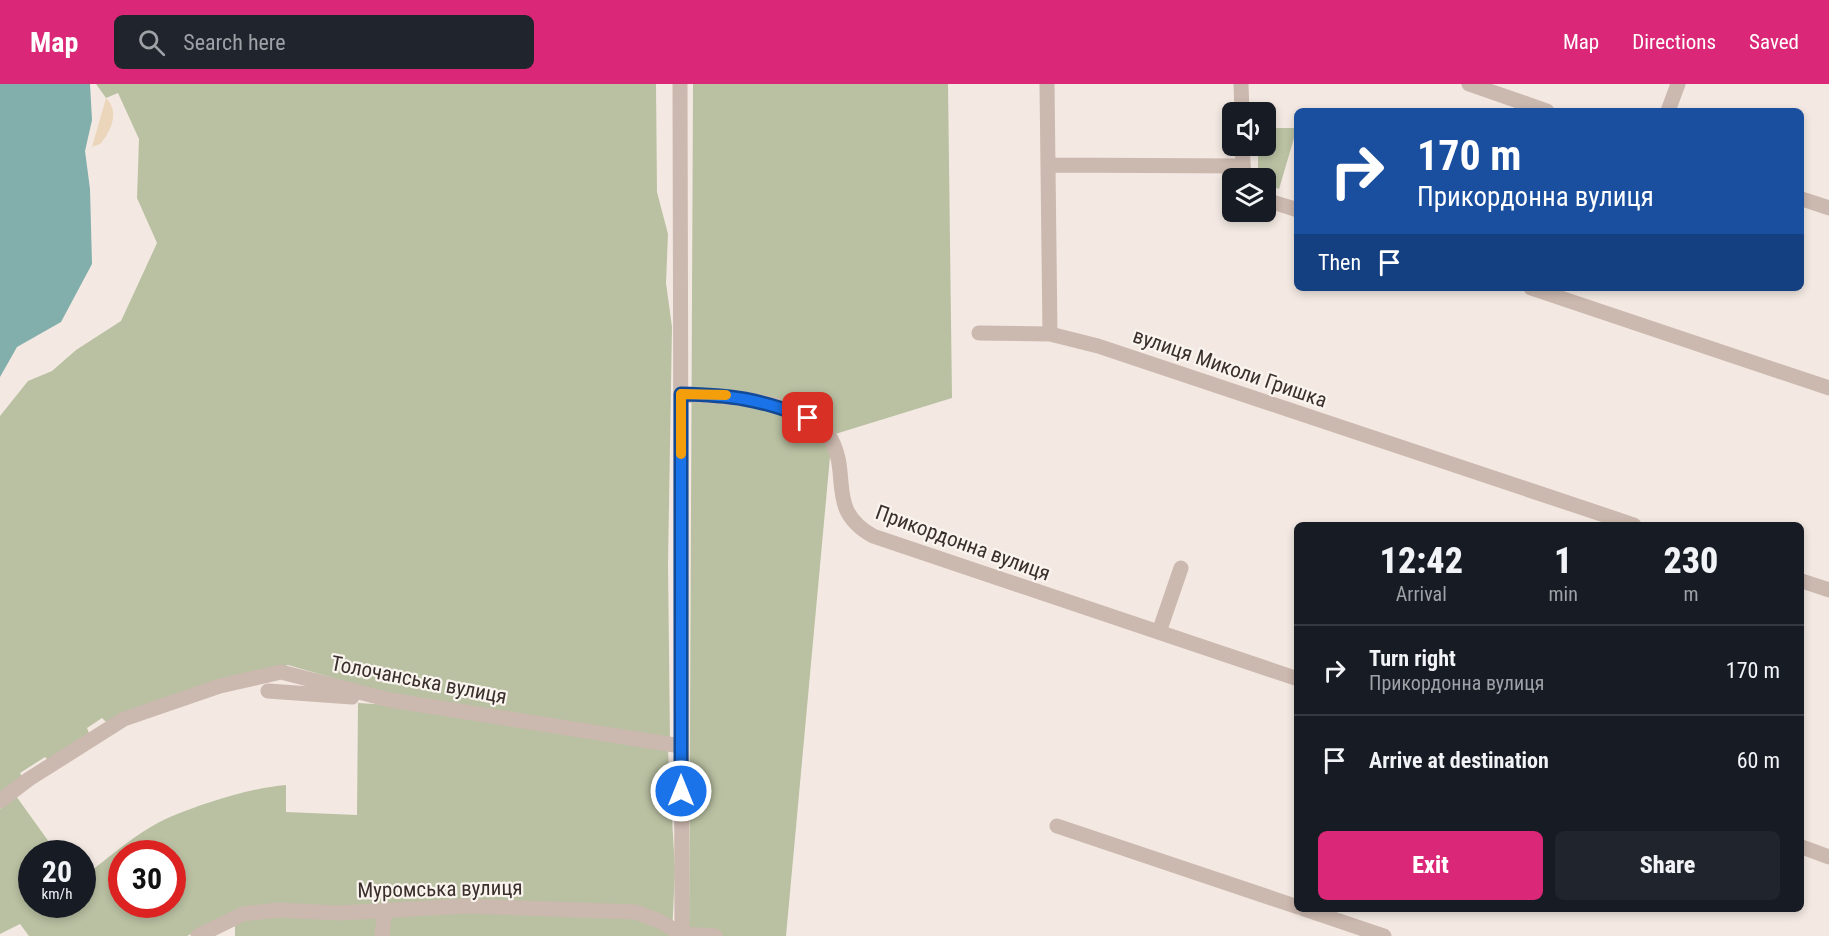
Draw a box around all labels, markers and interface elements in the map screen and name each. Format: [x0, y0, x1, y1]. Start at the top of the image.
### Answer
search box [114, 15, 534, 69]
text: Map [30, 26, 78, 59]
icon: search [135, 26, 168, 59]
text: Search here [183, 30, 286, 55]
text: Map [1563, 30, 1599, 54]
text: Directions [1632, 30, 1716, 54]
text: Saved [1749, 30, 1799, 54]
map controls [1222, 102, 1276, 222]
button: sound [1222, 102, 1276, 156]
text: 170 m [1417, 131, 1522, 180]
icon: right [1318, 132, 1396, 210]
button: layers [1222, 168, 1276, 222]
text: Прикордонна вулиця [1417, 181, 1654, 213]
icon: arrive [1373, 246, 1406, 279]
text: Then [1318, 250, 1361, 275]
street label: вулиця Миколи Гришка [1130, 324, 1330, 412]
pin [782, 392, 833, 443]
icon: arrive [791, 401, 824, 434]
street label: Прикордонна вулиця [872, 500, 1054, 586]
text: 12:42 [1380, 540, 1463, 582]
text: 1 [1554, 540, 1572, 582]
text: 230 [1663, 540, 1718, 582]
text: Arrival [1396, 582, 1447, 606]
text: min [1549, 582, 1578, 606]
text: m [1683, 582, 1698, 606]
text: Turn right [1369, 646, 1456, 671]
street label: Толочанська вулиця [329, 651, 509, 709]
icon: right [1318, 654, 1351, 687]
text: 170 m [1726, 658, 1780, 683]
text: Прикордонна вулиця [1369, 671, 1544, 695]
icon: arrive [1318, 744, 1351, 777]
text: Arrive at destination [1369, 748, 1549, 773]
text: 60 m [1737, 748, 1780, 773]
position arrow [649, 759, 713, 823]
button: Exit [1318, 831, 1543, 900]
button: Share [1555, 831, 1780, 900]
speed limit sign: 30 [108, 840, 186, 918]
text: 20 [42, 854, 72, 889]
street label: Муромська вулиця [357, 876, 523, 902]
text: km/h [42, 885, 72, 903]

